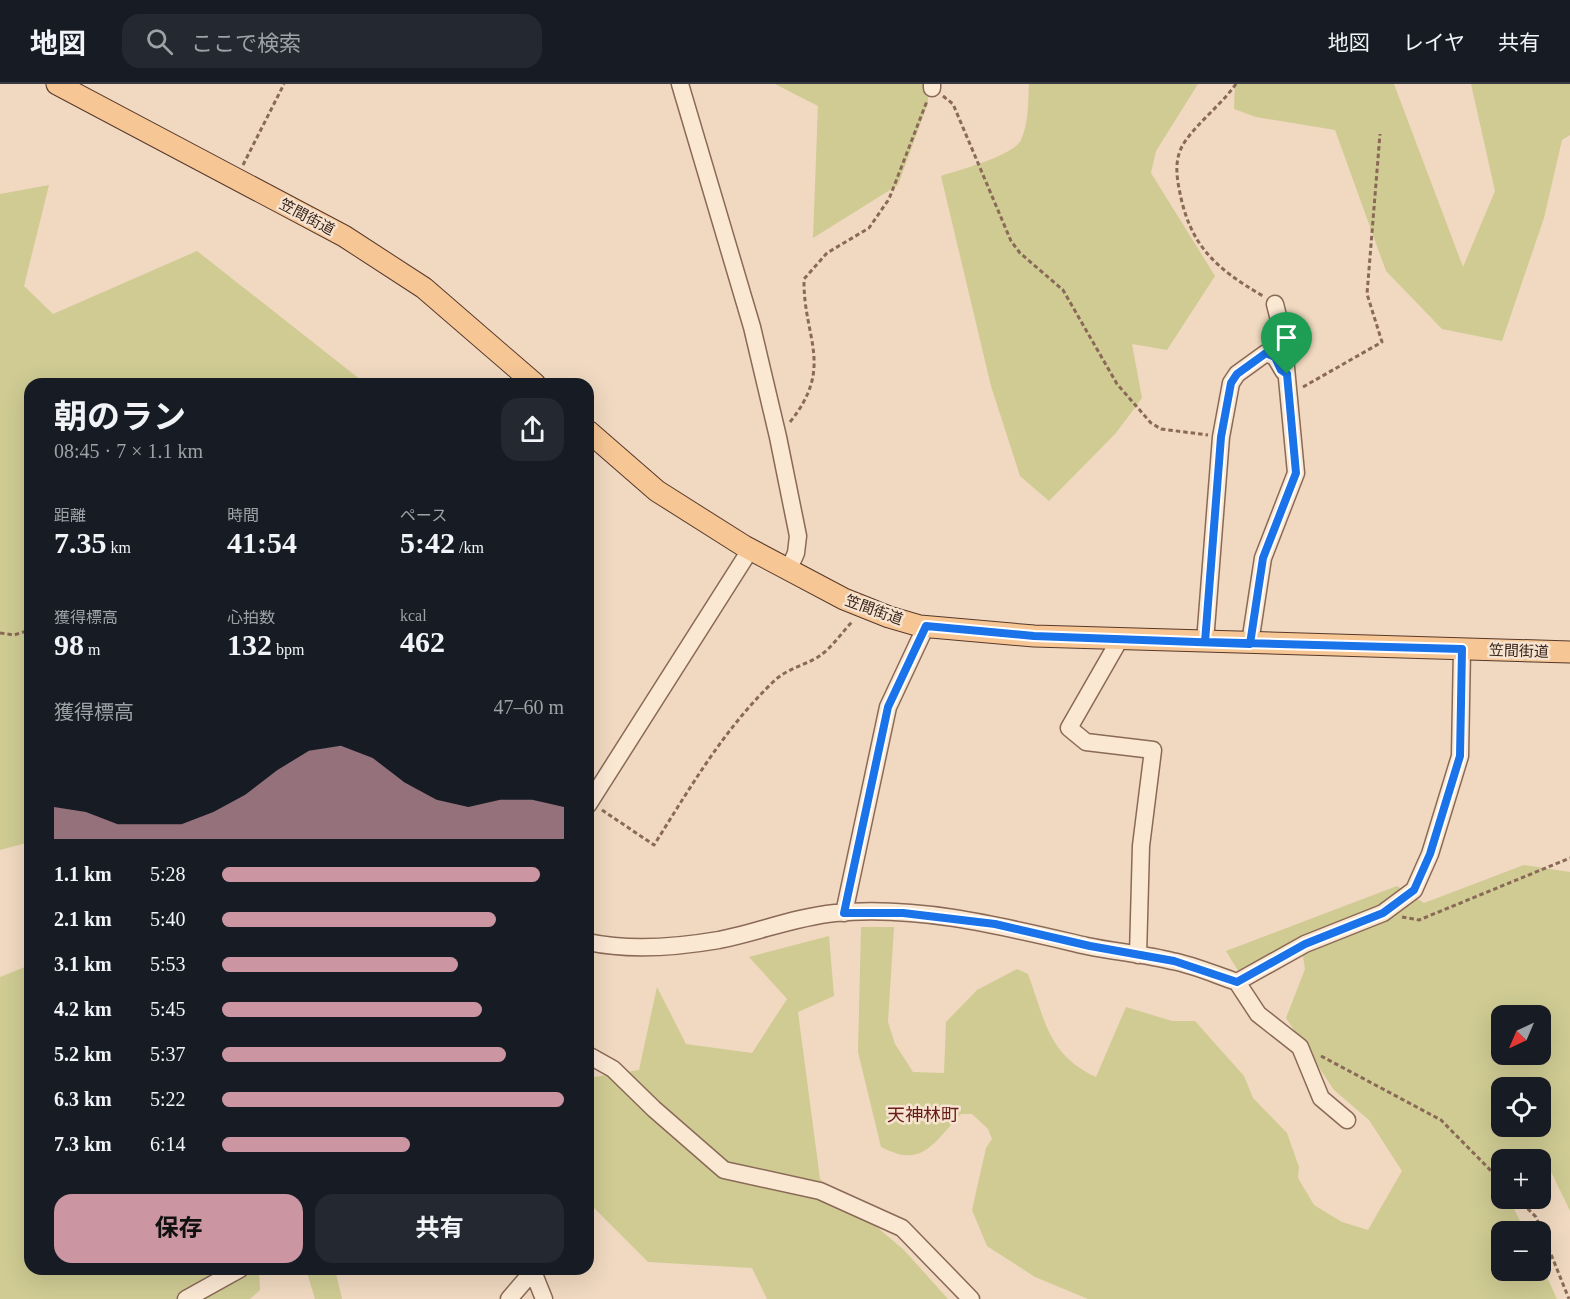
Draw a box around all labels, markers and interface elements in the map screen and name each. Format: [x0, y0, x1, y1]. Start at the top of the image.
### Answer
search box [122, 14, 542, 68]
icon: search [143, 25, 176, 58]
text: 地図 [30, 28, 86, 59]
text: ここで検索 [191, 31, 301, 56]
text: 地図 [1328, 31, 1370, 55]
text: レイヤ [1403, 31, 1465, 55]
text: 共有 [1498, 31, 1540, 55]
street label: 笠間街道 [277, 196, 337, 238]
pin [1261, 312, 1312, 374]
icon: arrive [1270, 321, 1303, 354]
button: share [501, 398, 564, 461]
text: 朝のラン [54, 399, 186, 435]
text: 08:45 · 7 × 1.1 km [54, 440, 203, 462]
text: 距離 [54, 507, 86, 524]
text: 時間 [227, 507, 259, 524]
text: ペース [400, 507, 447, 524]
text: 7.35 [54, 526, 107, 559]
text: 41:54 [227, 526, 297, 559]
text: 5:42 [400, 526, 455, 559]
text: km [107, 539, 131, 556]
text: /km [455, 539, 484, 556]
street label: 笠間街道 [843, 592, 905, 628]
text: kcal [400, 607, 427, 624]
text: 獲得標高 [54, 609, 118, 626]
text: 心拍数 [227, 609, 275, 626]
text: 462 [400, 625, 445, 658]
text: 98 [54, 628, 84, 661]
text: 132 [227, 628, 272, 661]
text: m [84, 641, 100, 658]
text: bpm [272, 641, 304, 658]
street label: 笠間街道 [1489, 642, 1549, 660]
text: 47–60 m [493, 696, 564, 718]
text: 獲得標高 [54, 701, 134, 723]
text: 1.1 km [54, 863, 112, 885]
text: 5:28 [150, 863, 186, 885]
text: 2.1 km [54, 908, 112, 930]
text: 5:40 [150, 908, 186, 930]
text: 3.1 km [54, 953, 112, 975]
text: 5:53 [150, 953, 186, 975]
text: 4.2 km [54, 998, 112, 1020]
text: 5:45 [150, 998, 186, 1020]
north arrow [1491, 1005, 1551, 1065]
map controls [1491, 1005, 1551, 1281]
text: 5.2 km [54, 1043, 112, 1065]
text: 5:37 [150, 1043, 186, 1065]
button: locate [1491, 1077, 1551, 1137]
text: 6.3 km [54, 1088, 112, 1110]
text: 5:22 [150, 1088, 186, 1110]
district label: 天神林町 [887, 1105, 959, 1125]
text: 7.3 km [54, 1133, 112, 1155]
text: 6:14 [150, 1133, 186, 1155]
button: + [1491, 1149, 1551, 1209]
button: 保存 [54, 1194, 303, 1263]
button: 共有 [315, 1194, 564, 1263]
button: − [1491, 1221, 1551, 1281]

